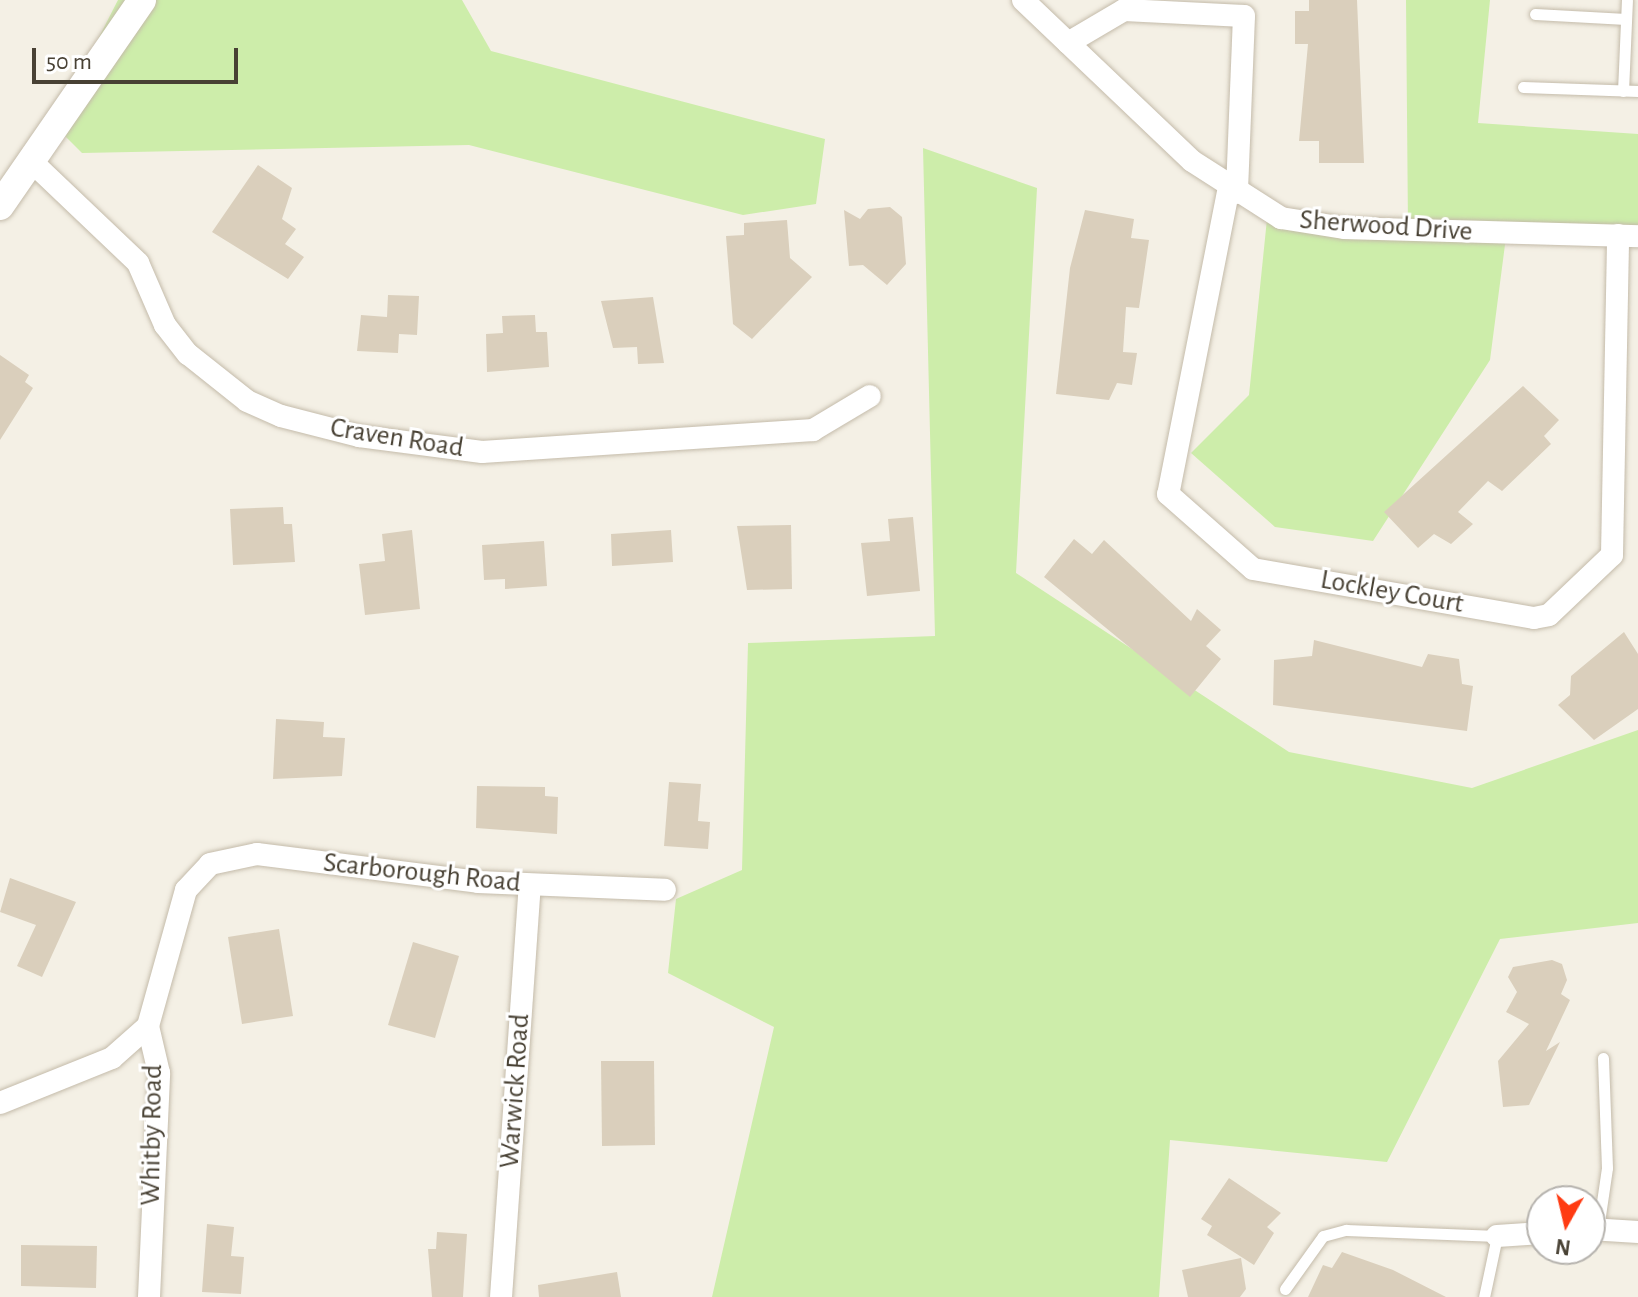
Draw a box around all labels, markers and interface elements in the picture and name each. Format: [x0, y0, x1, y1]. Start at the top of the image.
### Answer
scale bar [36, 32, 242, 82]
text: 50 m [46, 50, 92, 74]
street label: Sherwood Drive [1298, 203, 1474, 249]
street label: Craven Road [328, 411, 466, 465]
street label: Lockley Court [1318, 563, 1466, 621]
street label: Scarborough Road [322, 846, 522, 900]
street label: Warwick Road [493, 1012, 537, 1170]
street label: Whitby Road [134, 1064, 170, 1206]
north arrow [1526, 1185, 1606, 1265]
text: N [1554, 1235, 1572, 1259]

